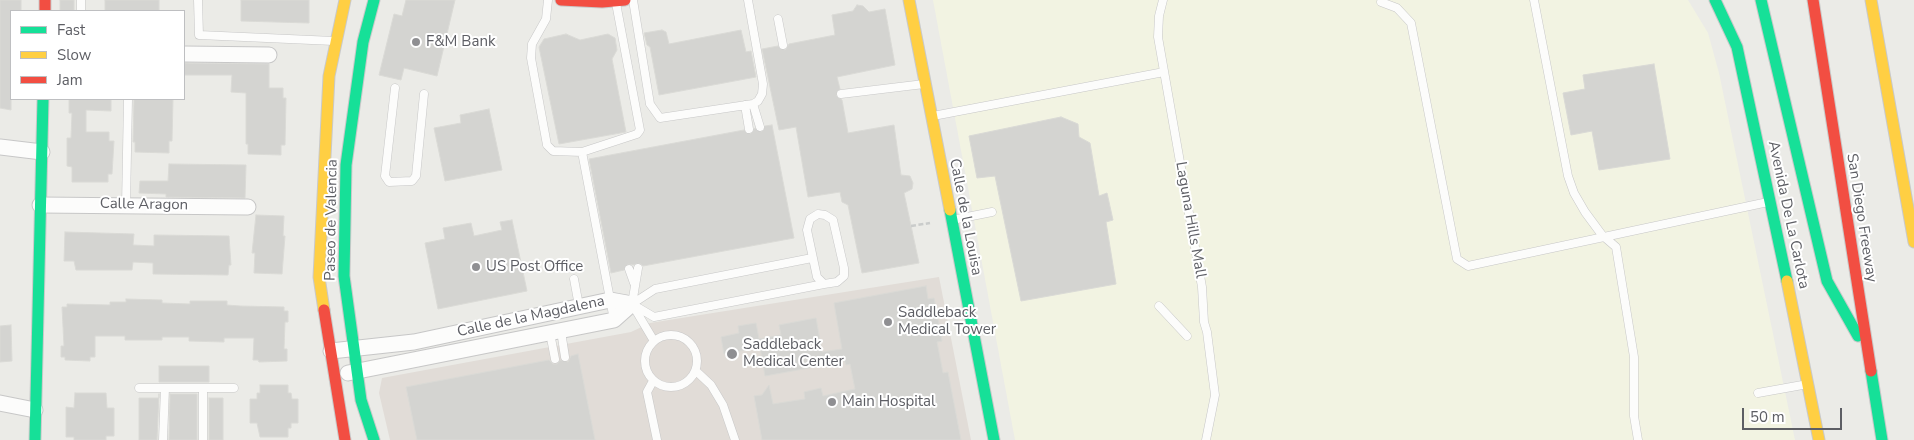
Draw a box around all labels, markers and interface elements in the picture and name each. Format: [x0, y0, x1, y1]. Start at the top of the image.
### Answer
legend [10, 10, 185, 100]
text: Fast [57, 20, 85, 40]
place label: F&M Bank [426, 33, 495, 51]
marker: F&M Bank [410, 36, 422, 48]
text: Slow [57, 45, 91, 65]
text: Jam [57, 70, 83, 90]
street label: Avenida De La Carlota [1764, 139, 1812, 291]
street label: San Diego Freeway [1842, 152, 1880, 284]
street label: Calle de la Louisa [945, 157, 985, 277]
street label: Paseo de Valencia [322, 159, 342, 281]
street label: Laguna Hills Mall [1171, 160, 1209, 280]
street label: Calle Aragon [100, 195, 188, 215]
place label: US Post Office [486, 258, 583, 276]
marker: US Post Office [470, 261, 482, 273]
street label: Calle de la Magdalena [456, 293, 606, 341]
place label: Saddleback Medical Tower [898, 304, 996, 339]
marker: Saddleback Medical Tower [882, 316, 894, 328]
place label: Saddleback Medical Center [743, 336, 844, 371]
marker: Saddleback Medical Center [725, 347, 739, 361]
place label: Main Hospital [842, 393, 935, 411]
marker: Main Hospital [826, 396, 838, 408]
scale bar [1744, 398, 1844, 430]
text: 50 m [1750, 407, 1785, 427]

